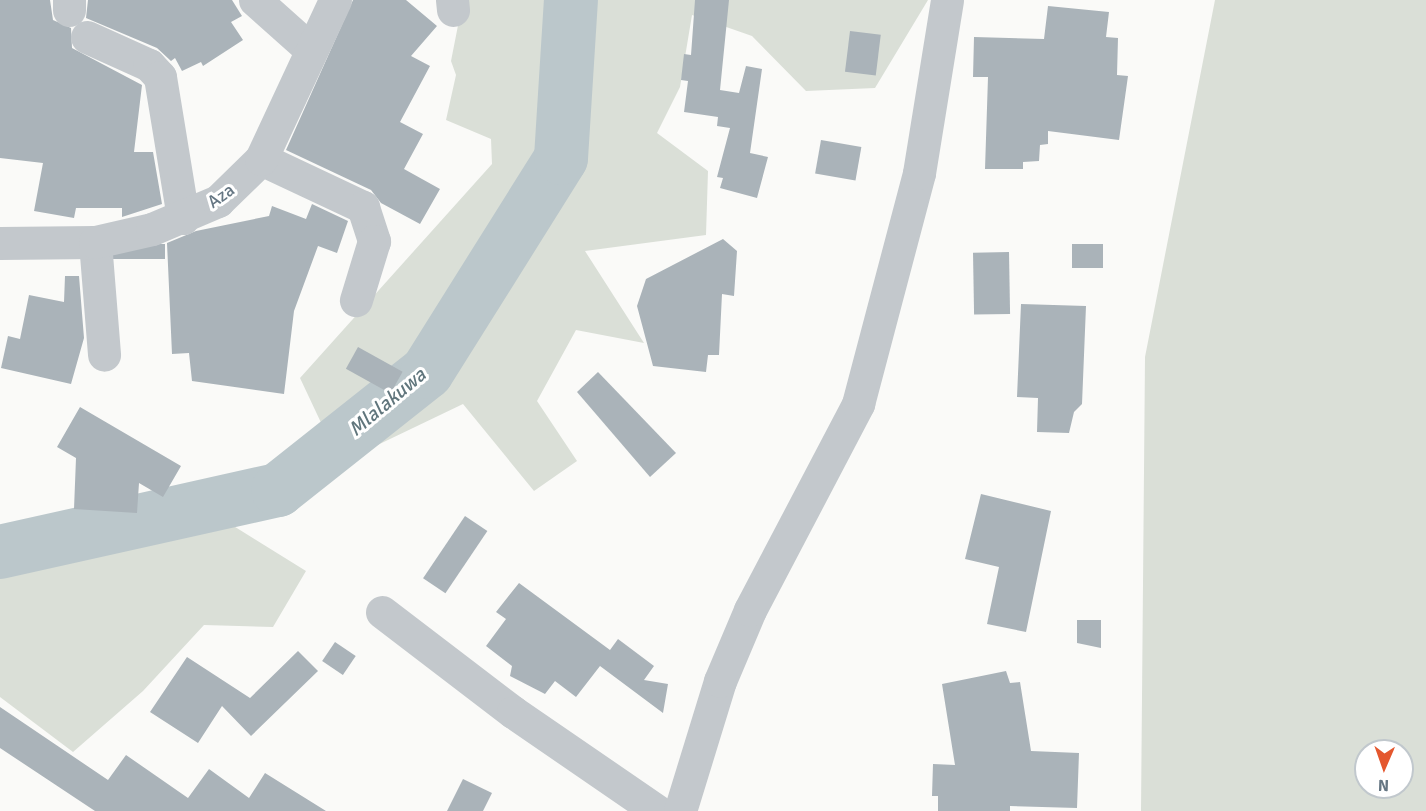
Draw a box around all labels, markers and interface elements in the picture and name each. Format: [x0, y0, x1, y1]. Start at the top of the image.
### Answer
street label: Aza [203, 179, 239, 213]
water label: Mlalakuwa [344, 363, 430, 441]
north arrow [1354, 739, 1414, 799]
text: N [1378, 775, 1389, 795]

